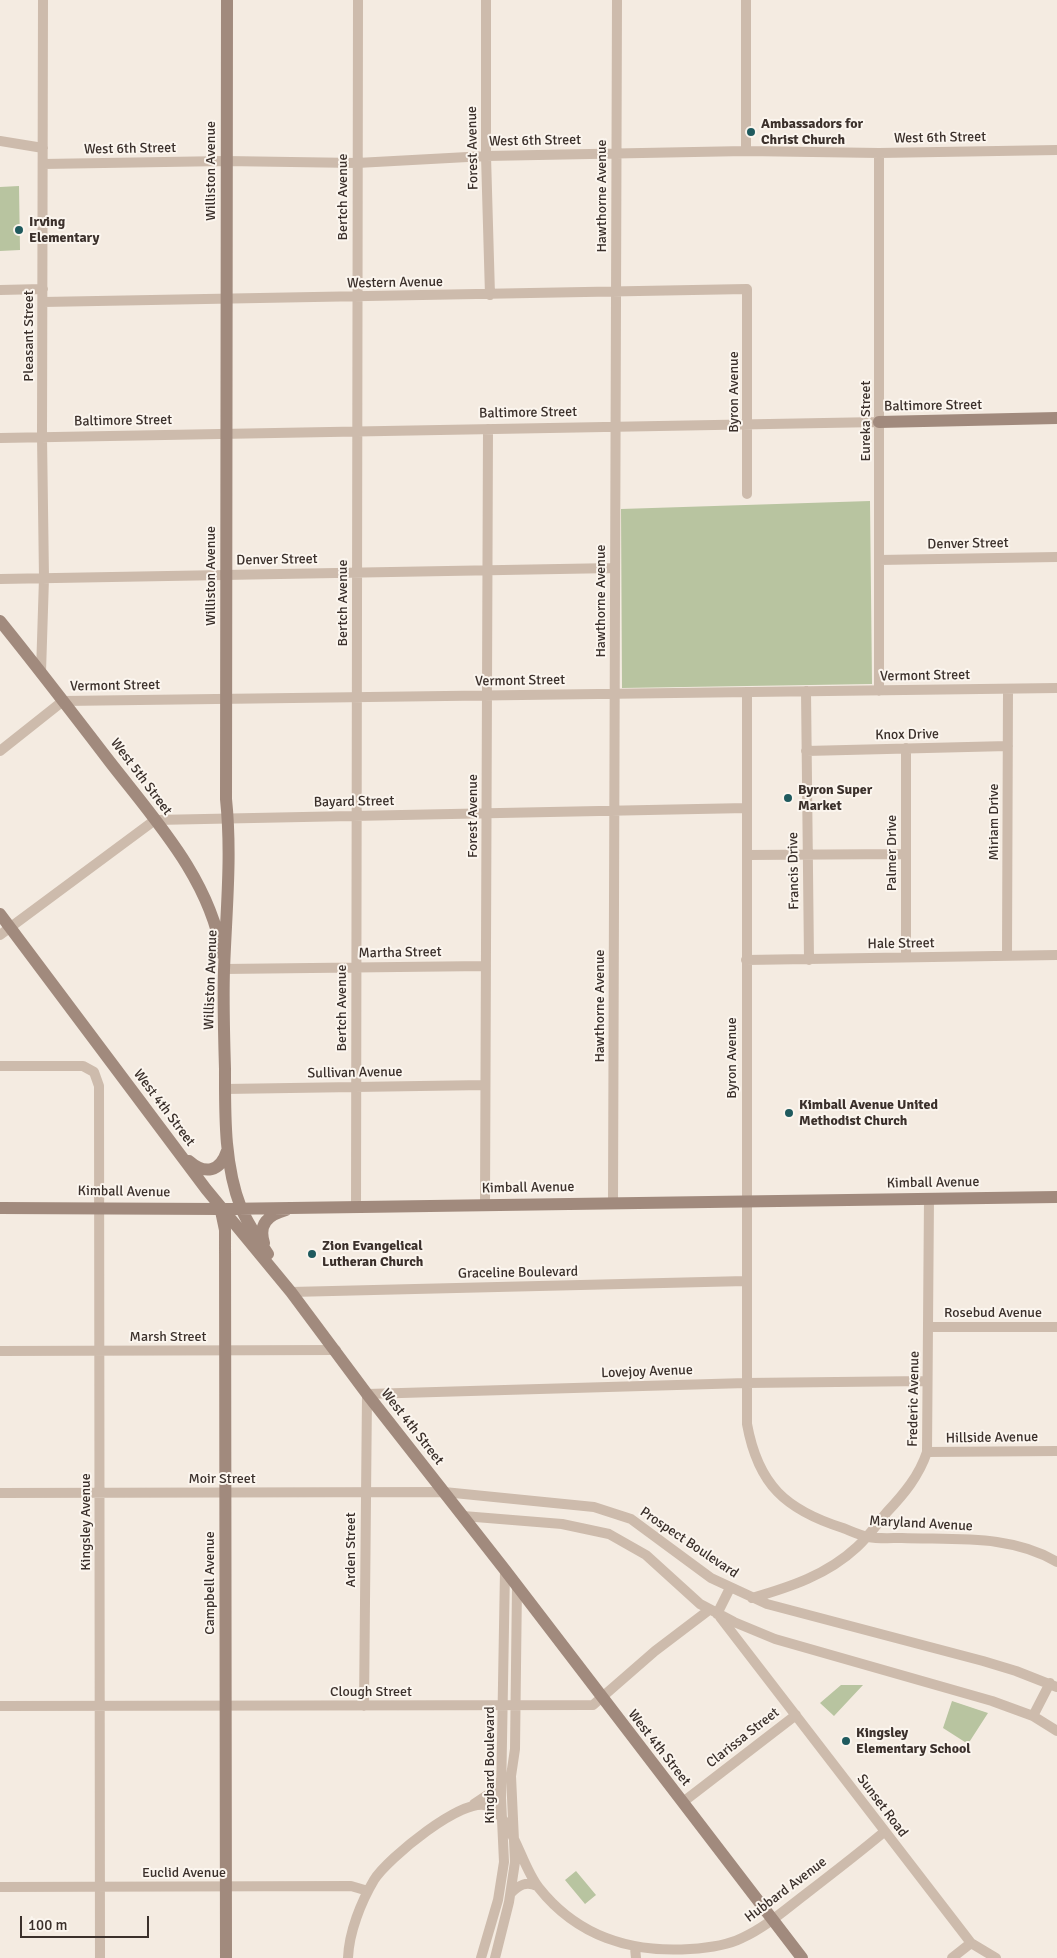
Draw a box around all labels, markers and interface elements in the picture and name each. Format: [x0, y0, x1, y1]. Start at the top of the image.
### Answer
street label: Forest Avenue [464, 106, 482, 190]
place label: Ambassadors for Christ Church [761, 116, 863, 148]
street label: Williston Avenue [203, 121, 219, 221]
marker: Ambassadors for Christ Church [745, 126, 757, 138]
street label: West 6th Street [894, 129, 986, 147]
street label: West 6th Street [489, 132, 581, 150]
street label: Hawthorne Avenue [594, 139, 610, 253]
street label: West 6th Street [84, 140, 176, 158]
street label: Bertch Avenue [335, 154, 351, 240]
place label: Irving Elementary [29, 214, 100, 246]
marker: Irving Elementary [13, 224, 25, 236]
street label: Western Avenue [347, 274, 443, 292]
street label: Pleasant Street [21, 290, 37, 382]
street label: Byron Avenue [726, 351, 742, 433]
street label: Eureka Street [858, 381, 874, 461]
street label: Baltimore Street [884, 397, 982, 415]
street label: Baltimore Street [479, 404, 577, 422]
street label: Baltimore Street [74, 412, 172, 430]
street label: Williston Avenue [203, 526, 219, 626]
street label: Denver Street [927, 535, 1009, 553]
street label: Hawthorne Avenue [593, 544, 609, 658]
street label: Denver Street [236, 551, 318, 569]
street label: Bertch Avenue [335, 560, 351, 646]
street label: Vermont Street [880, 667, 970, 685]
street label: Vermont Street [475, 672, 565, 690]
street label: Vermont Street [70, 677, 160, 695]
street label: Knox Drive [875, 726, 939, 744]
street label: West 5th Street [107, 735, 175, 819]
street label: Forest Avenue [465, 774, 481, 858]
place label: Byron Super Market [798, 782, 872, 814]
street label: Miriam Drive [986, 784, 1002, 860]
marker: Byron Super Market [782, 792, 794, 804]
street label: Bayard Street [313, 793, 395, 811]
street label: Palmer Drive [884, 815, 900, 891]
street label: Francis Drive [785, 832, 803, 910]
street label: Williston Avenue [201, 930, 221, 1030]
street label: Hale Street [867, 935, 935, 953]
street label: Martha Street [358, 944, 442, 962]
street label: Hawthorne Avenue [592, 949, 608, 1063]
street label: Bertch Avenue [334, 965, 350, 1051]
street label: Byron Avenue [724, 1017, 740, 1099]
street label: Sullivan Avenue [307, 1064, 403, 1082]
street label: West 4th Street [130, 1066, 198, 1150]
place label: Kimball Avenue United Methodist Church [799, 1097, 938, 1130]
marker: Kimball Avenue United Methodist Church [783, 1107, 795, 1119]
street label: Kimball Avenue [887, 1174, 979, 1192]
street label: Kimball Avenue [482, 1179, 574, 1197]
street label: Kimball Avenue [78, 1183, 170, 1201]
place label: Zion Evangelical Lutheran Church [322, 1238, 423, 1270]
marker: Zion Evangelical Lutheran Church [306, 1248, 318, 1260]
street label: Graceline Boulevard [458, 1264, 578, 1282]
street label: Rosebud Avenue [944, 1305, 1042, 1321]
street label: Marsh Street [130, 1329, 206, 1345]
street label: Frederic Avenue [905, 1351, 923, 1447]
street label: Lovejoy Avenue [601, 1362, 693, 1382]
street label: West 4th Street [377, 1386, 447, 1468]
street label: Hillside Avenue [946, 1429, 1038, 1447]
street label: Moir Street [188, 1471, 256, 1487]
street label: Kingsley Avenue [78, 1473, 94, 1571]
street label: Prospect Boulevard [637, 1504, 741, 1582]
street label: Arden Street [343, 1512, 359, 1588]
street label: Maryland Avenue [869, 1513, 973, 1535]
street label: Campbell Avenue [202, 1531, 218, 1635]
street label: Clough Street [330, 1684, 412, 1700]
street label: Clarissa Street [703, 1704, 783, 1772]
street label: Kingbard Boulevard [482, 1706, 498, 1824]
street label: West 4th Street [624, 1707, 694, 1789]
place label: Kingsley Elementary School [856, 1725, 971, 1758]
marker: Kingsley Elementary School [840, 1735, 852, 1747]
street label: Sunset Road [853, 1771, 911, 1841]
street label: Hubbard Avenue [742, 1854, 830, 1926]
street label: Euclid Avenue [142, 1865, 226, 1881]
scale bar [22, 1906, 151, 1938]
text: 100 m [28, 1916, 68, 1934]

